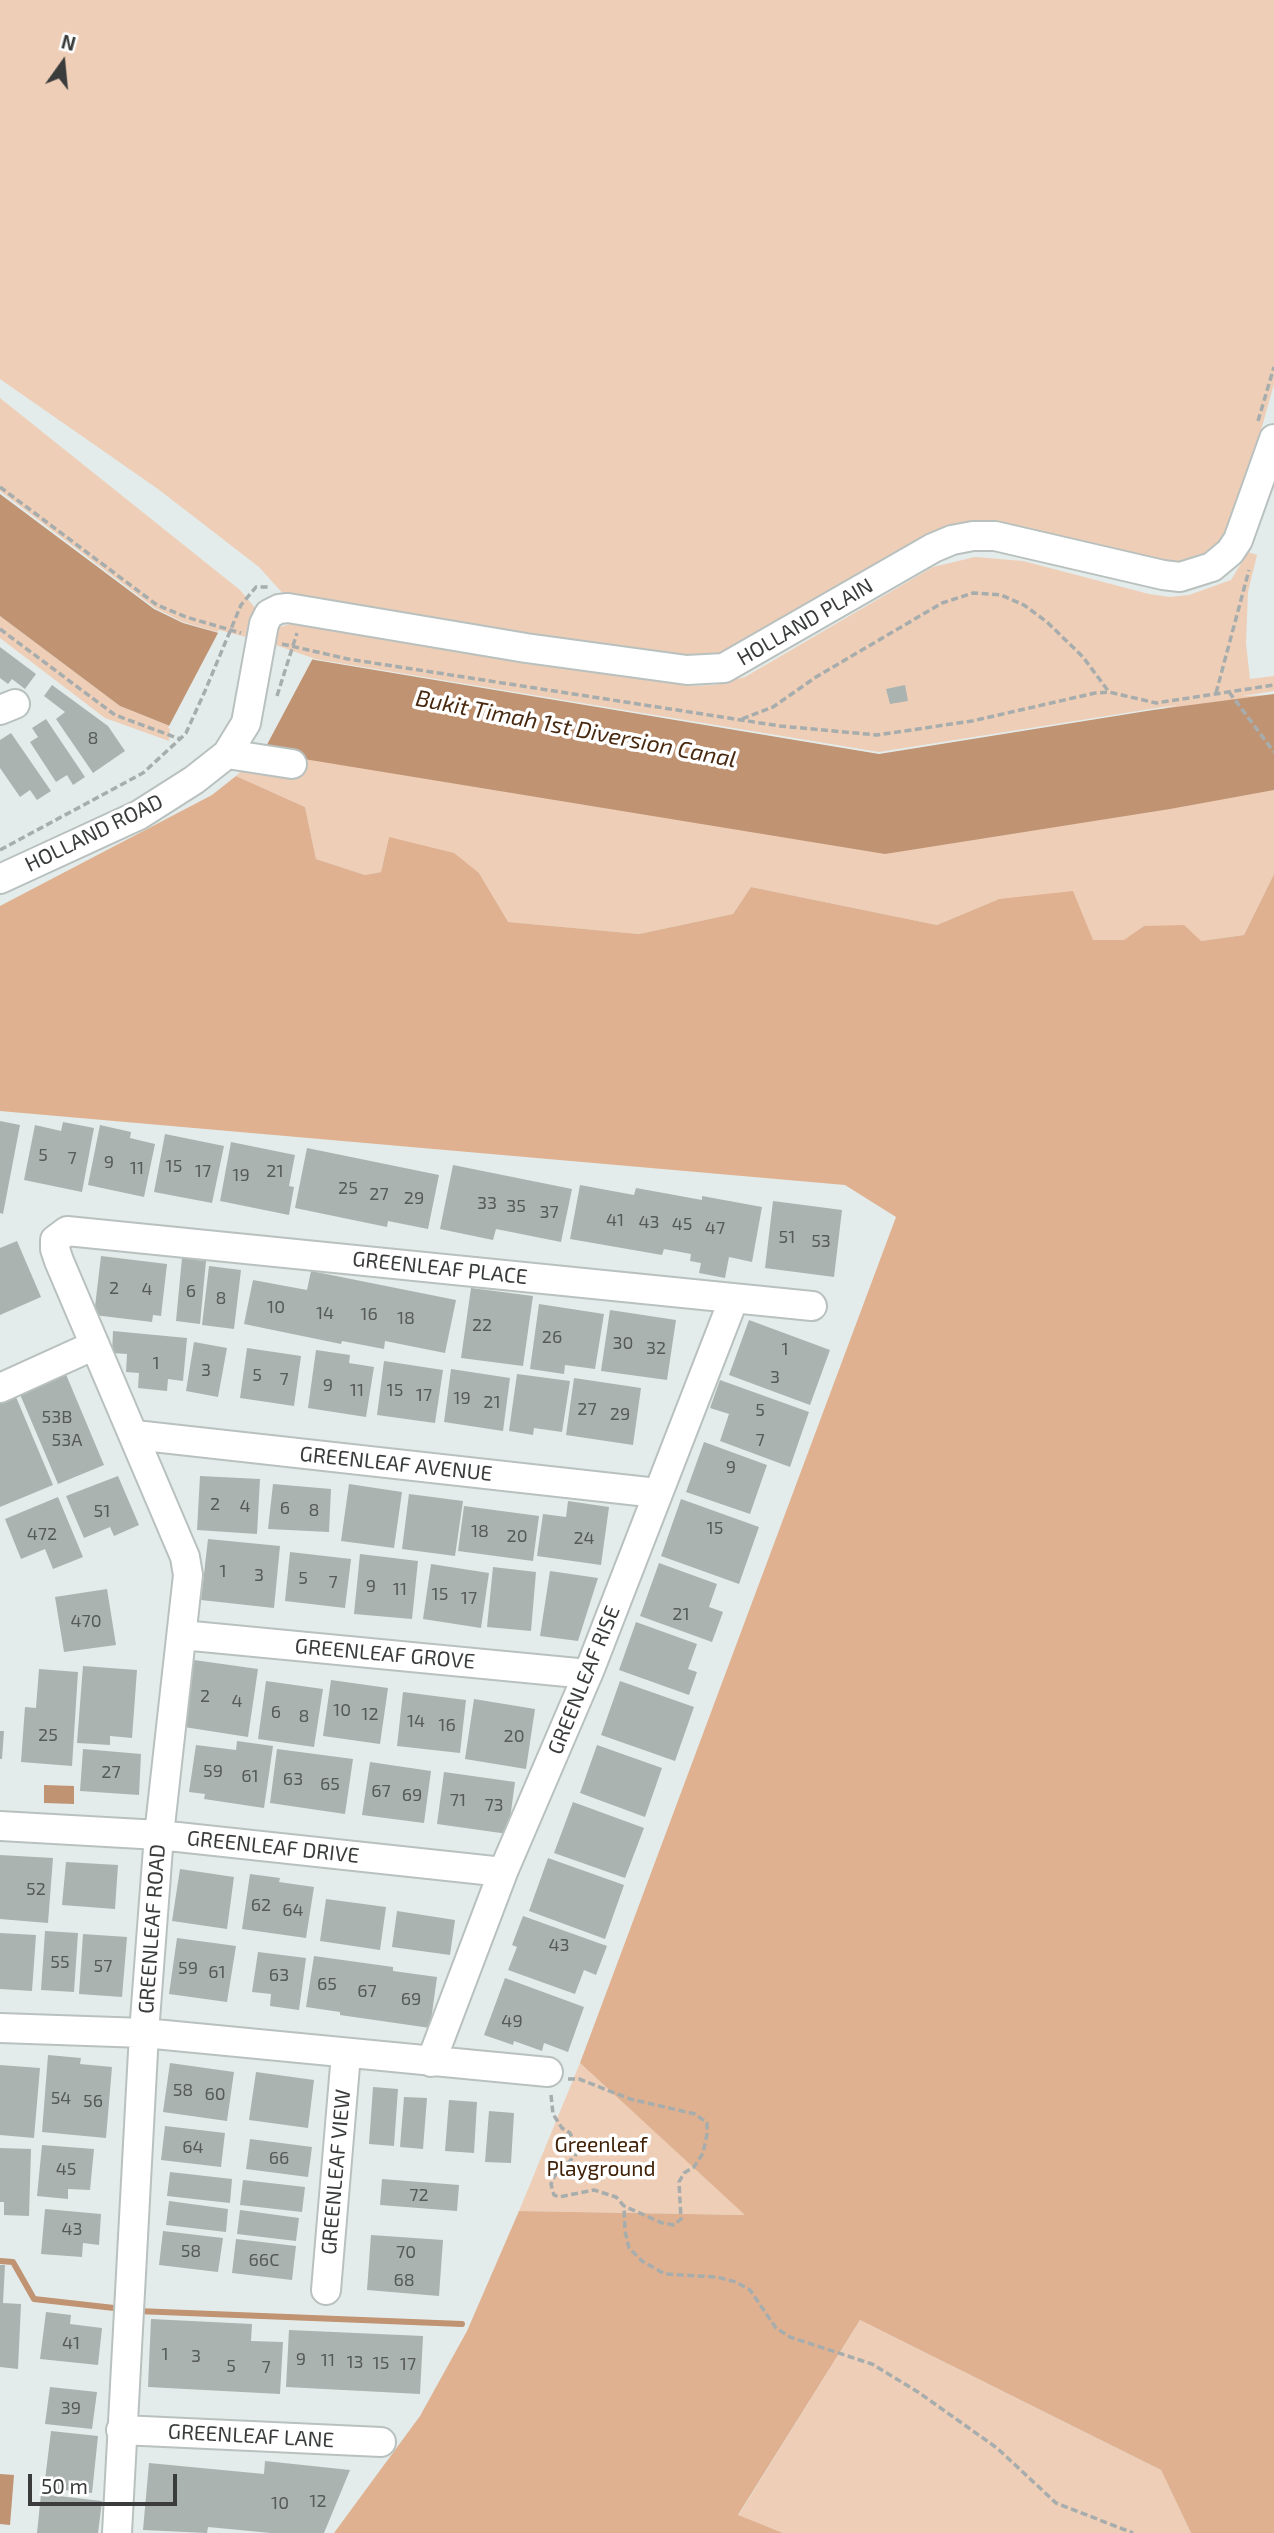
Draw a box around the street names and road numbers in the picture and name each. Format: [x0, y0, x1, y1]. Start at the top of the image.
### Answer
street label: HOLLAND PLAIN [733, 573, 877, 671]
street label: HOLLAND ROAD [21, 789, 167, 877]
street label: GREENLEAF PLACE [351, 1246, 529, 1290]
street label: GREENLEAF AVENUE [298, 1441, 494, 1487]
street label: GREENLEAF RISE [543, 1602, 625, 1758]
street label: GREENLEAF GROVE [294, 1634, 476, 1674]
street label: GREENLEAF DRIVE [186, 1825, 360, 1869]
street label: GREENLEAF ROAD [134, 1843, 170, 2015]
street label: GREENLEAF VIEW [316, 2088, 356, 2256]
street label: GREENLEAF LANE [167, 2419, 335, 2453]

